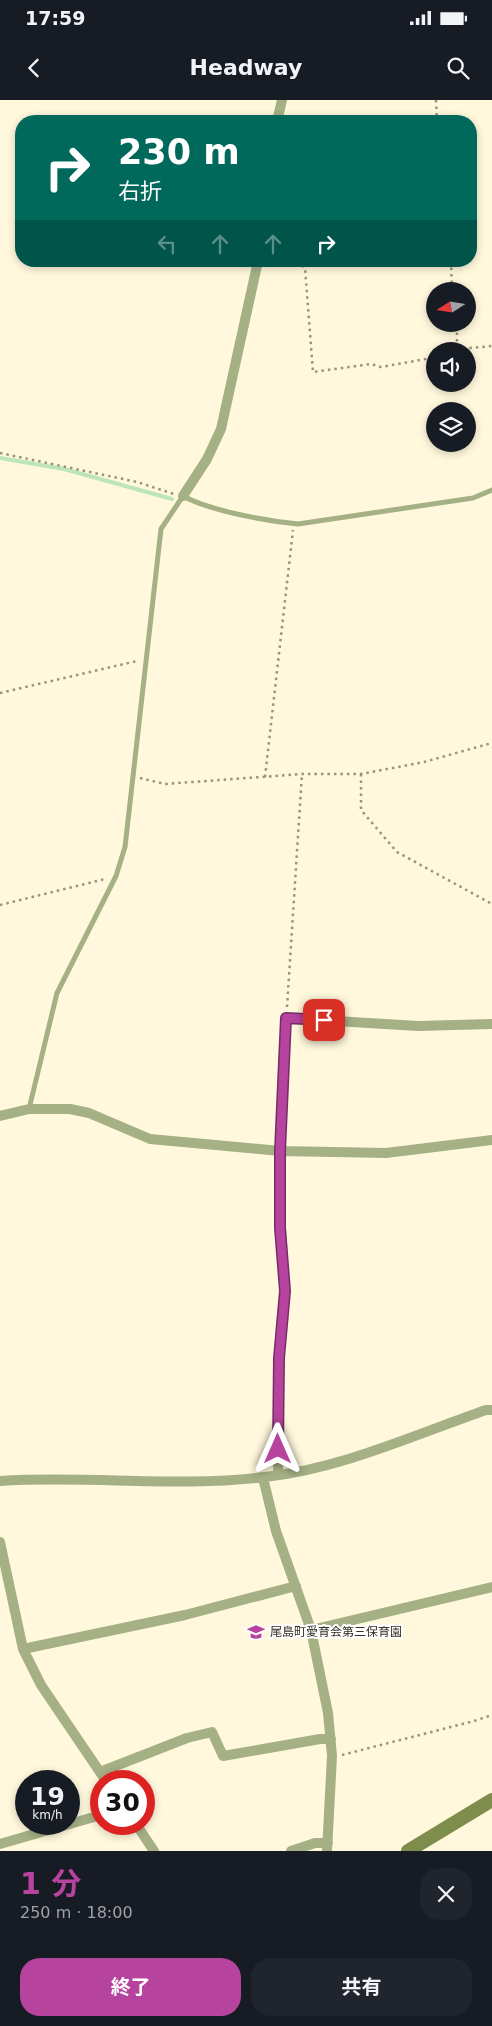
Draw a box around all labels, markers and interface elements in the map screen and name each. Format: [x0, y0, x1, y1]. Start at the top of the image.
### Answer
text: 17:59 [25, 7, 85, 29]
icon: back [20, 54, 48, 82]
icon: search [444, 54, 472, 82]
text: Headway [190, 55, 302, 80]
text: 230 m [118, 132, 240, 172]
icon: right [35, 135, 100, 200]
text: 右折 [118, 179, 162, 204]
icon: left [153, 230, 181, 258]
icon: ahead [206, 230, 234, 258]
icon: ahead [259, 230, 287, 258]
icon: right [312, 230, 340, 258]
north arrow [426, 282, 476, 332]
map controls [426, 282, 476, 452]
button: sound [426, 342, 476, 392]
button: layers [426, 402, 476, 452]
pin [303, 999, 345, 1041]
icon: arrive [310, 1006, 338, 1034]
position arrow [251, 1422, 303, 1474]
school or university icon: 尾島町愛育会第三保育園 [246, 1622, 266, 1642]
place label: 尾島町愛育会第三保育園 [270, 1625, 402, 1639]
speed limit sign: 30 [90, 1770, 155, 1835]
text: 19 [30, 1782, 65, 1811]
text: km/h [32, 1808, 63, 1822]
text: 1 分 [20, 1866, 81, 1901]
button: close [420, 1868, 472, 1920]
text: 250 m · 18:00 [20, 1903, 133, 1922]
button: 終了 [20, 1958, 241, 2016]
button: 共有 [251, 1958, 472, 2016]

